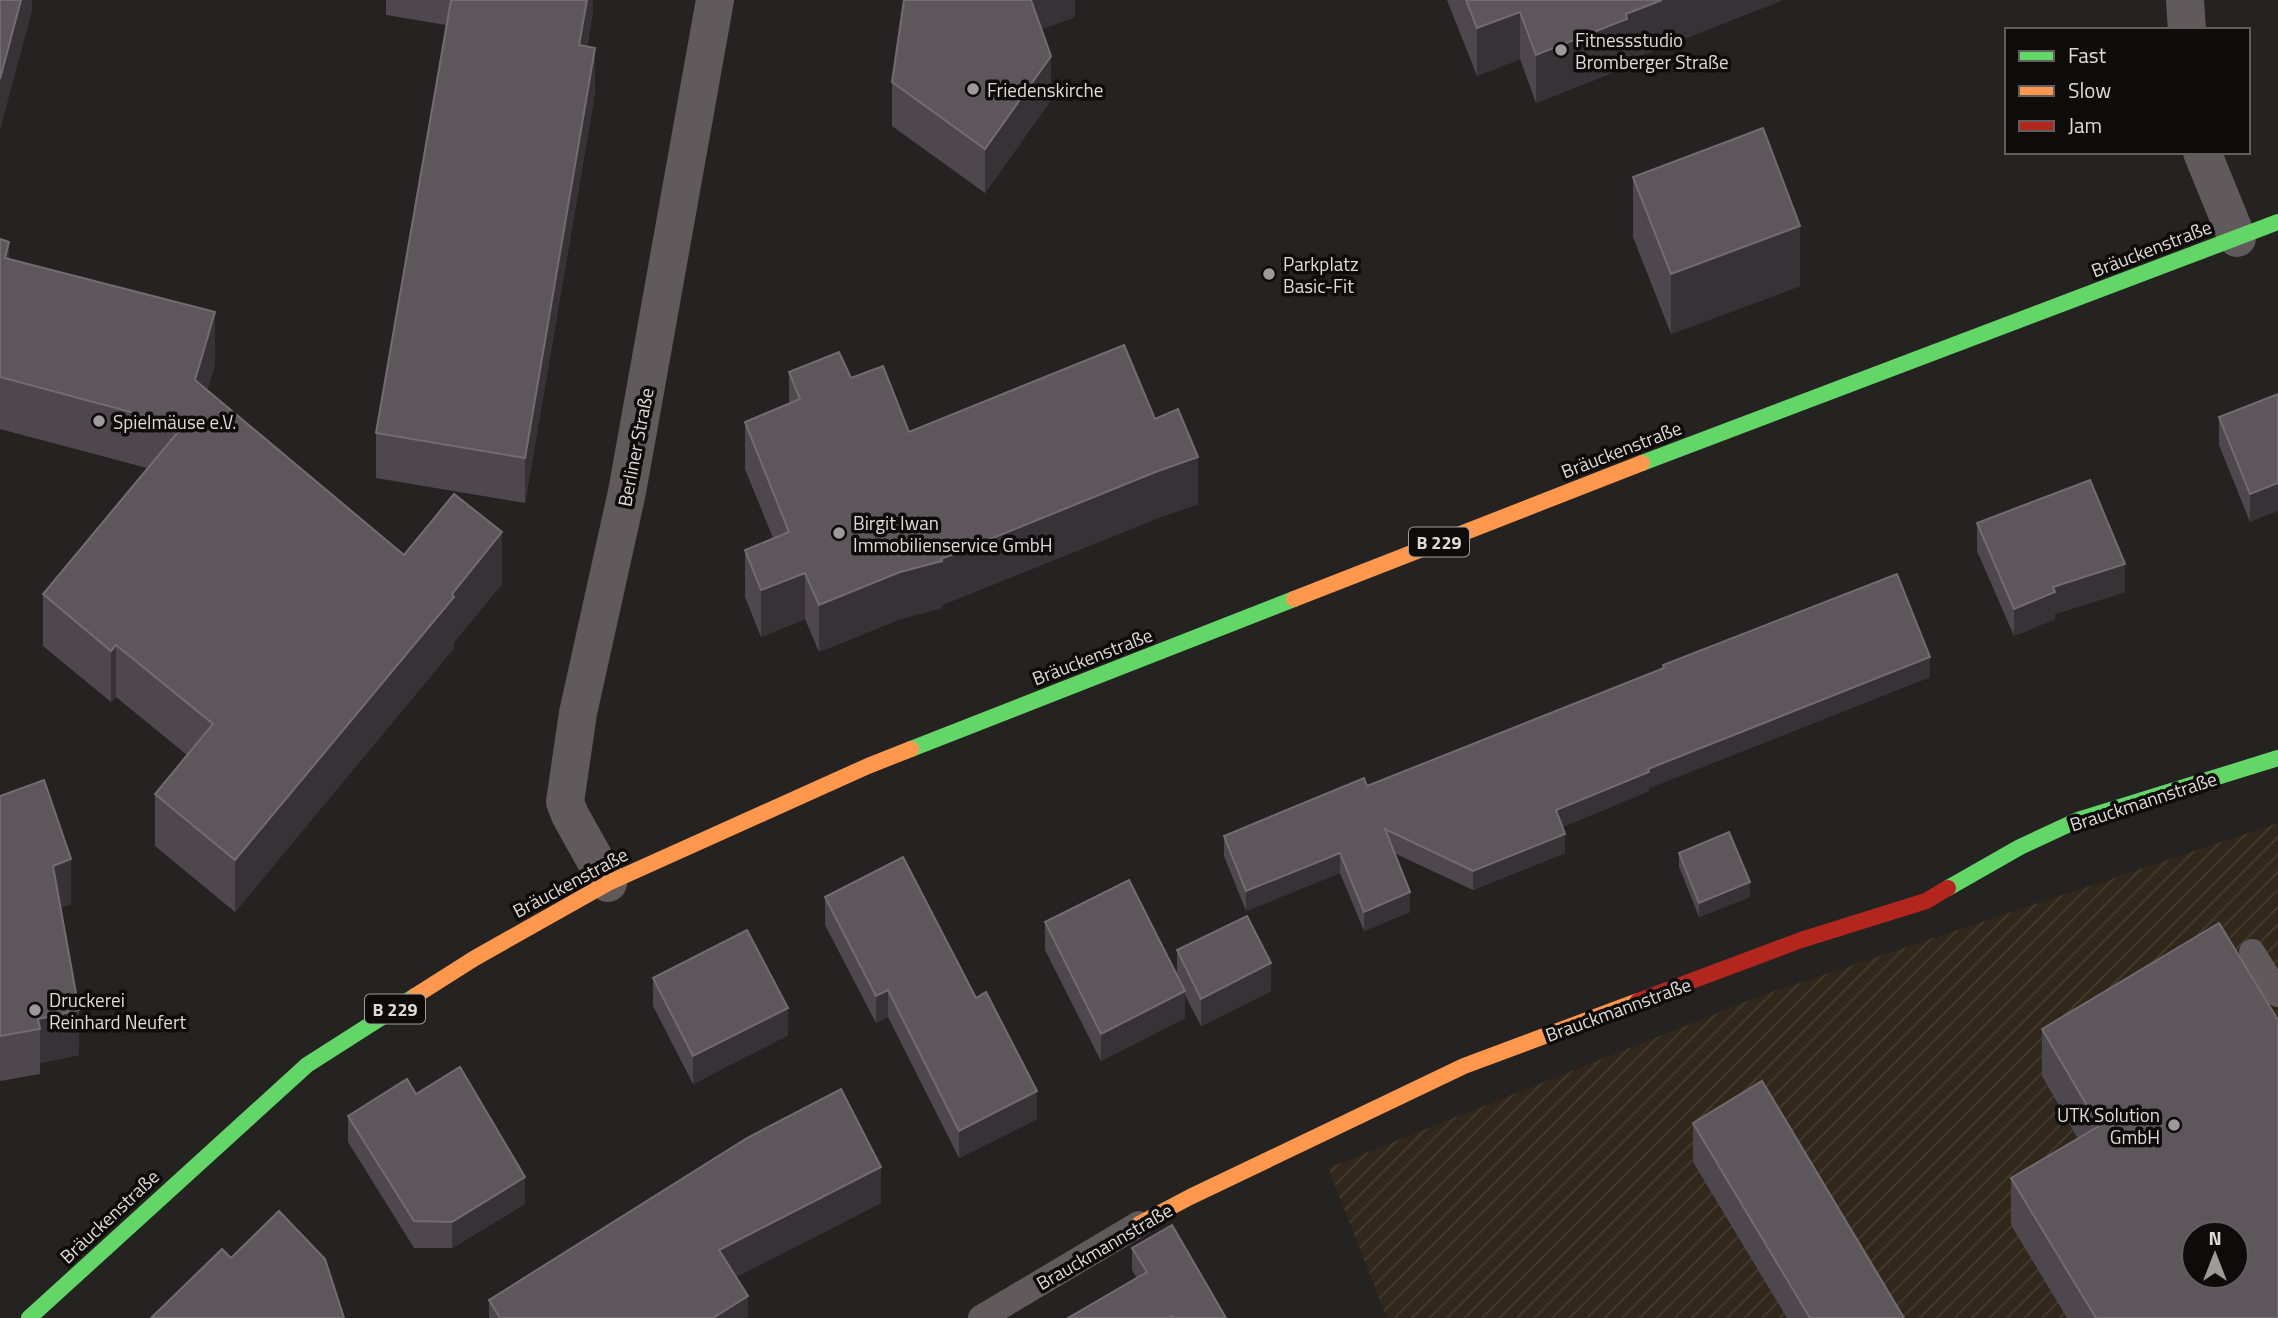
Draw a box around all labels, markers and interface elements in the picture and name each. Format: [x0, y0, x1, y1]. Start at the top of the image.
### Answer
place label: Fitnessstudio Bromberger Straße [1575, 25, 1729, 76]
legend [2005, 28, 2250, 154]
text: Fast [2068, 39, 2107, 71]
marker: Fitnessstudio Bromberger Straße [1553, 42, 1569, 58]
text: Slow [2068, 74, 2111, 106]
place label: Friedenskirche [987, 75, 1103, 104]
marker: Friedenskirche [965, 81, 981, 97]
text: Jam [2068, 109, 2102, 141]
street label: Bräuckenstraße [2087, 212, 2215, 284]
place label: Parkplatz Basic-Fit [1283, 249, 1359, 300]
marker: Parkplatz Basic-Fit [1261, 266, 1277, 282]
street label: Berliner Straße [609, 385, 661, 509]
place label: Spielmäuse e.V. [113, 407, 236, 436]
marker: Spielmäuse e.V. [91, 413, 107, 429]
street label: Bräuckenstraße [1557, 413, 1685, 485]
place label: Birgit Iwan Immobilienservice GmbH [853, 508, 1053, 559]
marker: Birgit Iwan Immobilienservice GmbH [831, 525, 847, 541]
road number: B 229 [1409, 528, 1469, 556]
street label: Bräuckenstraße [1028, 620, 1156, 692]
street label: Brauckmannstraße [2066, 764, 2220, 838]
street label: Bräuckenstraße [507, 839, 633, 925]
street label: Brauckmannstraße [1541, 969, 1695, 1049]
place label: Druckerei Reinhard Neufert [49, 985, 186, 1036]
road number: B 229 [365, 994, 425, 1024]
marker: Druckerei Reinhard Neufert [27, 1002, 43, 1018]
place label: UTK Solution GmbH [2057, 1100, 2160, 1151]
marker: UTK Solution GmbH [2166, 1117, 2182, 1133]
street label: Bräuckenstraße [53, 1162, 165, 1270]
street label: Brauckmannstraße [1030, 1195, 1178, 1297]
north arrow [2180, 1220, 2250, 1290]
text: N [2208, 1223, 2222, 1252]

